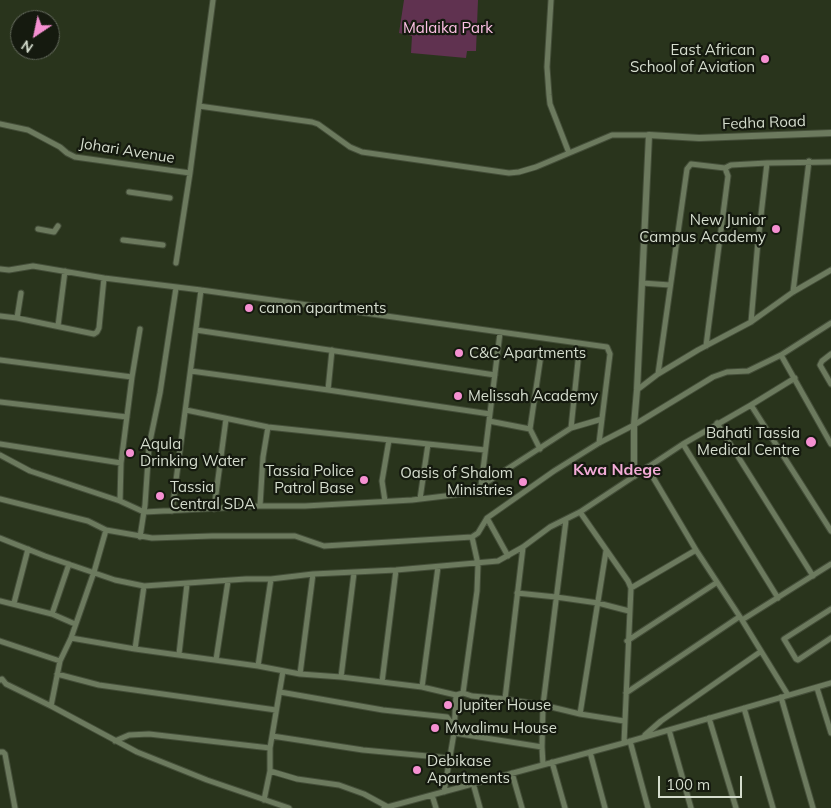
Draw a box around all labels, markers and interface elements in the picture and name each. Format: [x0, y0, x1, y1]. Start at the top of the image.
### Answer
north arrow [10, 10, 60, 60]
park label: Malaika Park [403, 19, 493, 37]
text: N [18, 36, 37, 57]
place label: East African School of Aviation [630, 41, 755, 76]
marker: East African School of Aviation [759, 53, 771, 65]
street label: Fedha Road [722, 113, 806, 133]
street label: Johari Avenue [78, 135, 176, 167]
place label: New Junior Campus Academy [639, 211, 766, 246]
marker: New Junior Campus Academy [770, 223, 782, 235]
place label: canon apartments [259, 299, 386, 317]
marker: canon apartments [243, 302, 255, 314]
place label: C&C Apartments [469, 344, 586, 362]
marker: C&C Apartments [453, 347, 465, 359]
place label: Melissah Academy [468, 387, 598, 405]
marker: Melissah Academy [452, 390, 464, 402]
place label: Bahati Tassia Medical Centre [697, 424, 800, 459]
place label: Aqula Drinking Water [140, 435, 246, 470]
marker: Bahati Tassia Medical Centre [804, 435, 818, 449]
marker: Aqula Drinking Water [124, 447, 136, 459]
district label: Kwa Ndege [573, 460, 661, 480]
place label: Tassia Police Patrol Base [265, 462, 354, 497]
place label: Oasis of Shalom Ministries [400, 464, 513, 499]
marker: Tassia Police Patrol Base [358, 474, 370, 486]
marker: Oasis of Shalom Ministries [517, 476, 529, 488]
place label: Tassia Central SDA [170, 478, 255, 513]
marker: Tassia Central SDA [154, 490, 166, 502]
place label: Jupiter House [458, 696, 551, 714]
marker: Jupiter House [442, 699, 454, 711]
place label: Mwalimu House [445, 719, 557, 737]
marker: Mwalimu House [429, 722, 441, 734]
place label: Debikase Apartments [427, 752, 510, 787]
marker: Debikase Apartments [411, 764, 423, 776]
scale bar [661, 766, 745, 798]
text: 100 m [666, 775, 710, 794]

